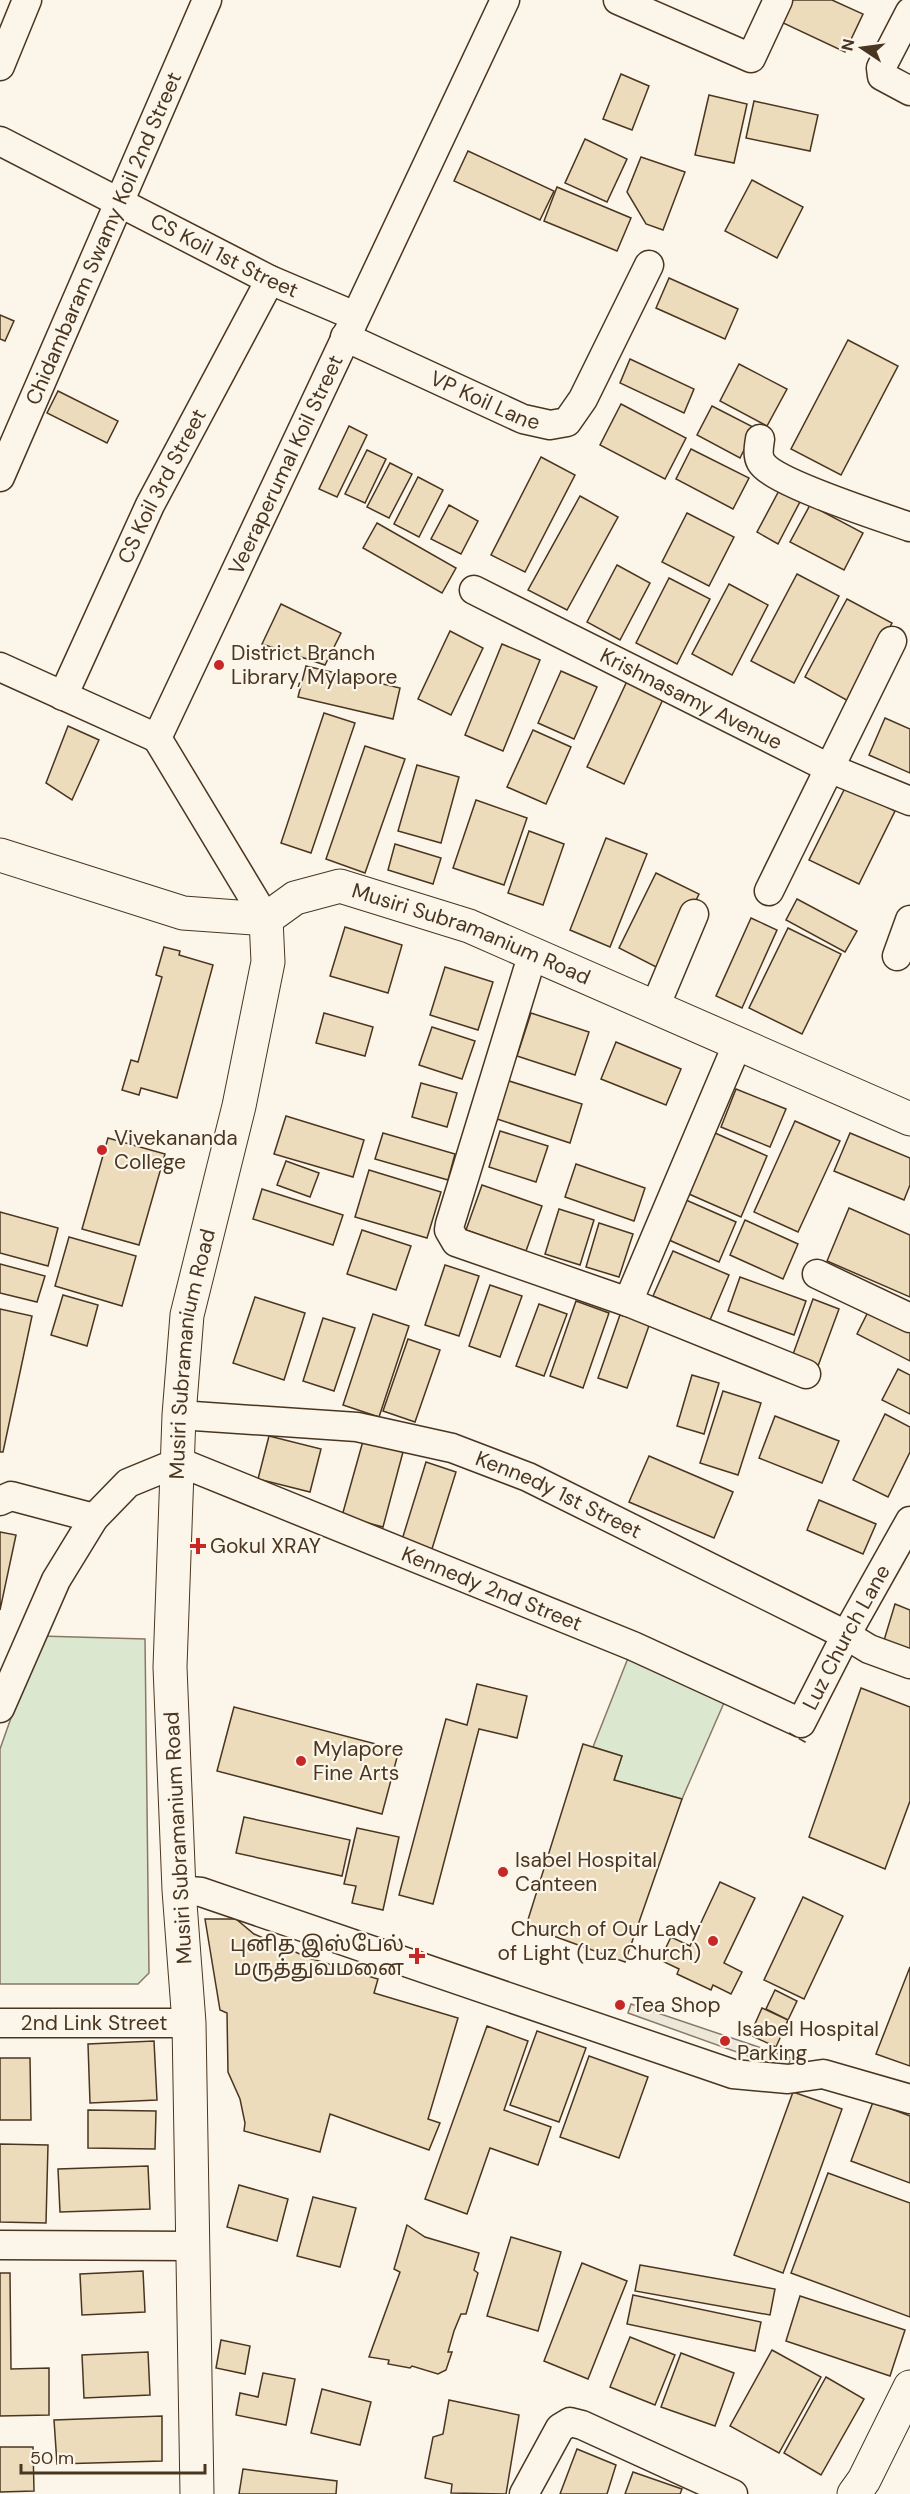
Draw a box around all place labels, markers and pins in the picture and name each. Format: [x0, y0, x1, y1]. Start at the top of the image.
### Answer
place label: District Branch Library, Mylapore [231, 639, 397, 691]
marker: District Branch Library, Mylapore [212, 658, 226, 672]
place label: Vivekananda College [114, 1124, 238, 1176]
marker: Vivekananda College [95, 1143, 109, 1157]
place label: Gokul XRAY [210, 1532, 321, 1560]
marker: Gokul XRAY [191, 1539, 205, 1553]
place label: Mylapore Fine Arts [313, 1735, 403, 1787]
marker: Mylapore Fine Arts [294, 1754, 308, 1768]
place label: Isabel Hospital Canteen [515, 1846, 657, 1898]
marker: Isabel Hospital Canteen [496, 1865, 510, 1879]
place label: Church of Our Lady of Light (Luz Church) [498, 1915, 701, 1967]
place label: புனித இஸ்பேல் மருத்துவமனை [230, 1930, 404, 1982]
marker: Church of Our Lady of Light (Luz Church) [706, 1934, 720, 1948]
marker: புனித இஸ்பேல் மருத்துவமனை [408, 1947, 426, 1965]
place label: Tea Shop [632, 1991, 721, 2019]
marker: Tea Shop [613, 1998, 627, 2012]
place label: Isabel Hospital Parking [737, 2015, 879, 2067]
marker: Isabel Hospital Parking [718, 2034, 732, 2048]

